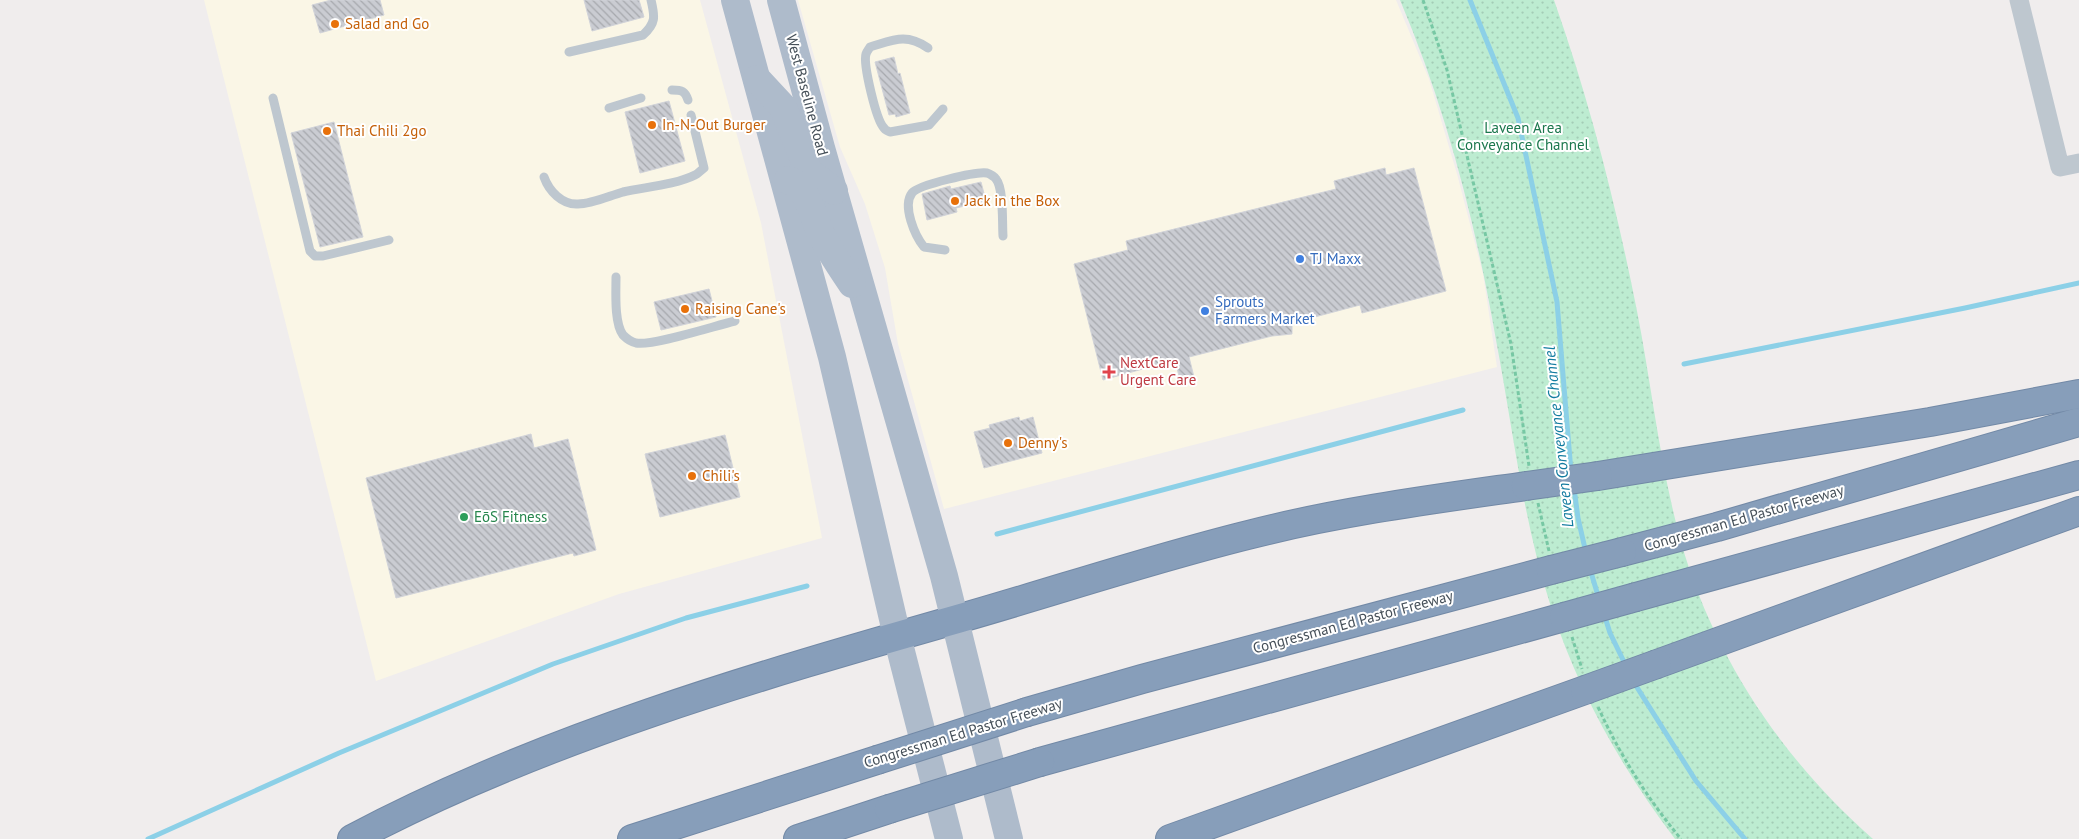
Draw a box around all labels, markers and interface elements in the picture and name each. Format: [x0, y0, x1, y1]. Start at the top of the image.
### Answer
place label: Salad and Go [345, 14, 429, 33]
marker: Salad and Go [329, 18, 341, 30]
street label: West Baseline Road [782, 32, 833, 158]
place label: In-N-Out Burger [662, 115, 766, 134]
park label: Laveen Area Conveyance Channel [1457, 118, 1590, 154]
marker: In-N-Out Burger [646, 119, 658, 131]
place label: Thai Chili 2go [337, 121, 426, 140]
marker: Thai Chili 2go [321, 125, 333, 137]
place label: Jack in the Box [964, 191, 1060, 210]
marker: Jack in the Box [949, 195, 961, 207]
place label: TJ Maxx [1310, 249, 1361, 268]
marker: TJ Maxx [1294, 253, 1306, 265]
place label: Sprouts Farmers Market [1215, 292, 1315, 328]
place label: Raising Cane's [695, 299, 786, 318]
marker: Raising Cane's [679, 303, 691, 315]
marker: Sprouts Farmers Market [1199, 305, 1211, 317]
water label: Laveen Conveyance Channel [1538, 345, 1577, 529]
place label: NextCare Urgent Care [1120, 353, 1196, 389]
marker: NextCare Urgent Care [1102, 365, 1116, 379]
place label: Denny's [1018, 433, 1068, 452]
marker: Denny's [1002, 437, 1014, 449]
place label: Chili's [702, 466, 740, 485]
marker: Chili's [686, 470, 698, 482]
street label: Congressman Ed Pastor Freeway [1642, 480, 1846, 555]
place label: EōS Fitness [474, 507, 547, 526]
marker: EōS Fitness [458, 511, 470, 523]
street label: Congressman Ed Pastor Freeway [1251, 586, 1455, 657]
street label: Congressman Ed Pastor Freeway [861, 693, 1064, 772]

